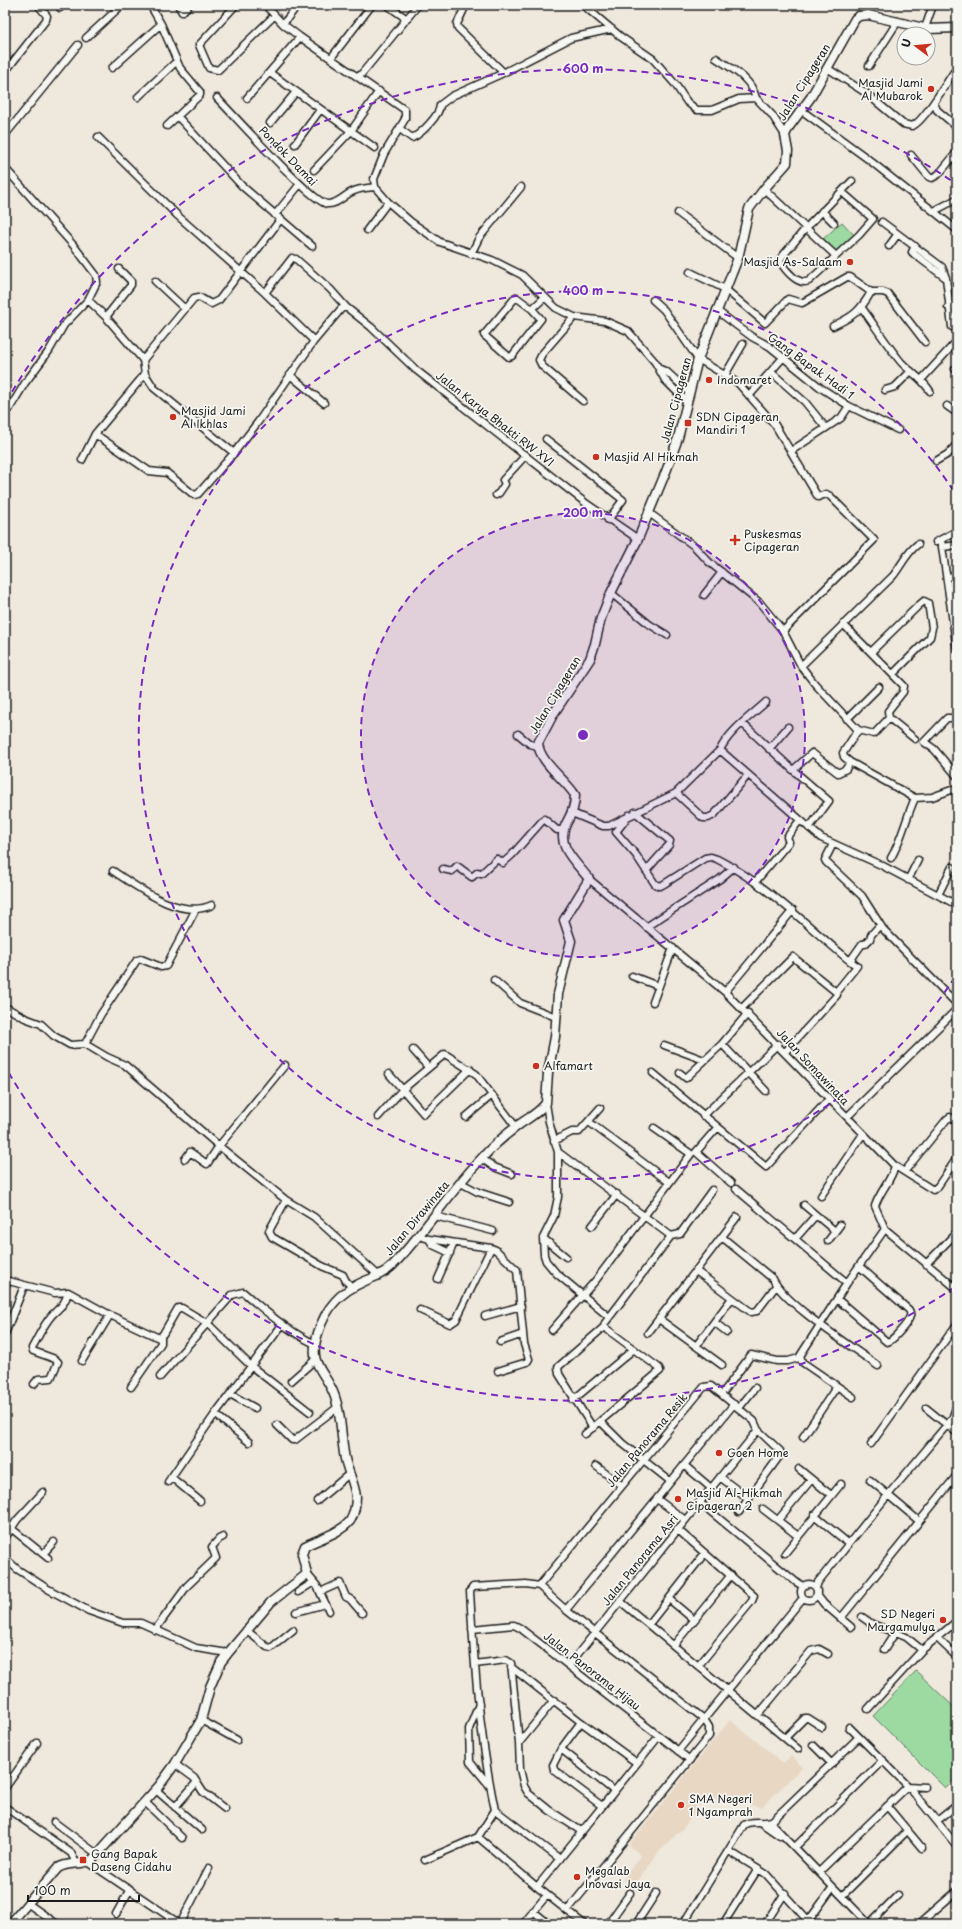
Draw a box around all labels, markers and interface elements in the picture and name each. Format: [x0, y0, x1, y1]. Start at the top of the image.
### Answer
north arrow [896, 26, 936, 66]
text: U [897, 37, 915, 49]
street label: Jalan Cipageran [773, 40, 834, 124]
text: 600 m [563, 59, 603, 77]
place label: Masjid Jami Al Mubarok [858, 74, 923, 104]
marker: Masjid Jami Al Mubarok [926, 84, 936, 94]
street label: Pondok Damai [255, 122, 321, 189]
place label: Masjid As-Salaam [743, 253, 842, 270]
marker: Masjid As-Salaam [845, 257, 855, 267]
text: 400 m [563, 281, 603, 299]
street label: Gang Bapak Hadi 1 [765, 328, 858, 403]
street label: Jalan Cipageran [656, 355, 695, 445]
street label: Jalan Karya Bhakti RW XVI [433, 367, 558, 470]
place label: Indomaret [717, 371, 772, 388]
marker: Indomaret [704, 375, 714, 385]
place label: Masjid Jami Al Ikhlas [181, 402, 246, 432]
place label: SDN Cipageran Mandiri 1 [696, 408, 779, 438]
marker: Masjid Jami Al Ikhlas [168, 412, 178, 422]
marker: SDN Cipageran Mandiri 1 [683, 418, 693, 428]
place label: Masjid Al Hikmah [604, 448, 698, 465]
marker: Masjid Al Hikmah [591, 452, 601, 462]
text: 200 m [563, 503, 603, 521]
place label: Puskesmas Cipageran [744, 525, 801, 555]
marker: Puskesmas Cipageran [729, 534, 741, 546]
street label: Jalan Cipageran [525, 653, 585, 737]
centre of rings [576, 728, 590, 742]
street label: Jalan Somawinata [773, 1024, 854, 1109]
place label: Alfamart [544, 1057, 593, 1074]
marker: Alfamart [531, 1061, 541, 1071]
street label: Jalan Dirawinata [380, 1176, 453, 1259]
street label: Jalan Panorama Resik [602, 1389, 691, 1490]
place label: Goen Home [727, 1444, 789, 1461]
marker: Goen Home [714, 1448, 724, 1458]
place label: Masjid Al-Hikmah Cipageran 2 [686, 1484, 783, 1514]
marker: Masjid Al-Hikmah Cipageran 2 [673, 1494, 683, 1504]
street label: Jalan Panorama Asri [597, 1510, 682, 1609]
place label: SD Negeri Margamulya [867, 1605, 935, 1635]
marker: SD Negeri Margamulya [938, 1615, 948, 1625]
street label: Jalan Panorama Hijau [540, 1627, 644, 1714]
place label: SMA Negeri 1 Ngamprah [689, 1790, 753, 1820]
marker: SMA Negeri 1 Ngamprah [676, 1800, 686, 1810]
place label: Gang Bapak Daseng Cidahu [91, 1845, 172, 1875]
marker: Gang Bapak Daseng Cidahu [78, 1855, 88, 1865]
place label: Megalab Inovasi Jaya [585, 1862, 651, 1892]
marker: Megalab Inovasi Jaya [572, 1872, 582, 1882]
scale bar [28, 1877, 139, 1903]
text: 100 m [34, 1881, 71, 1899]

